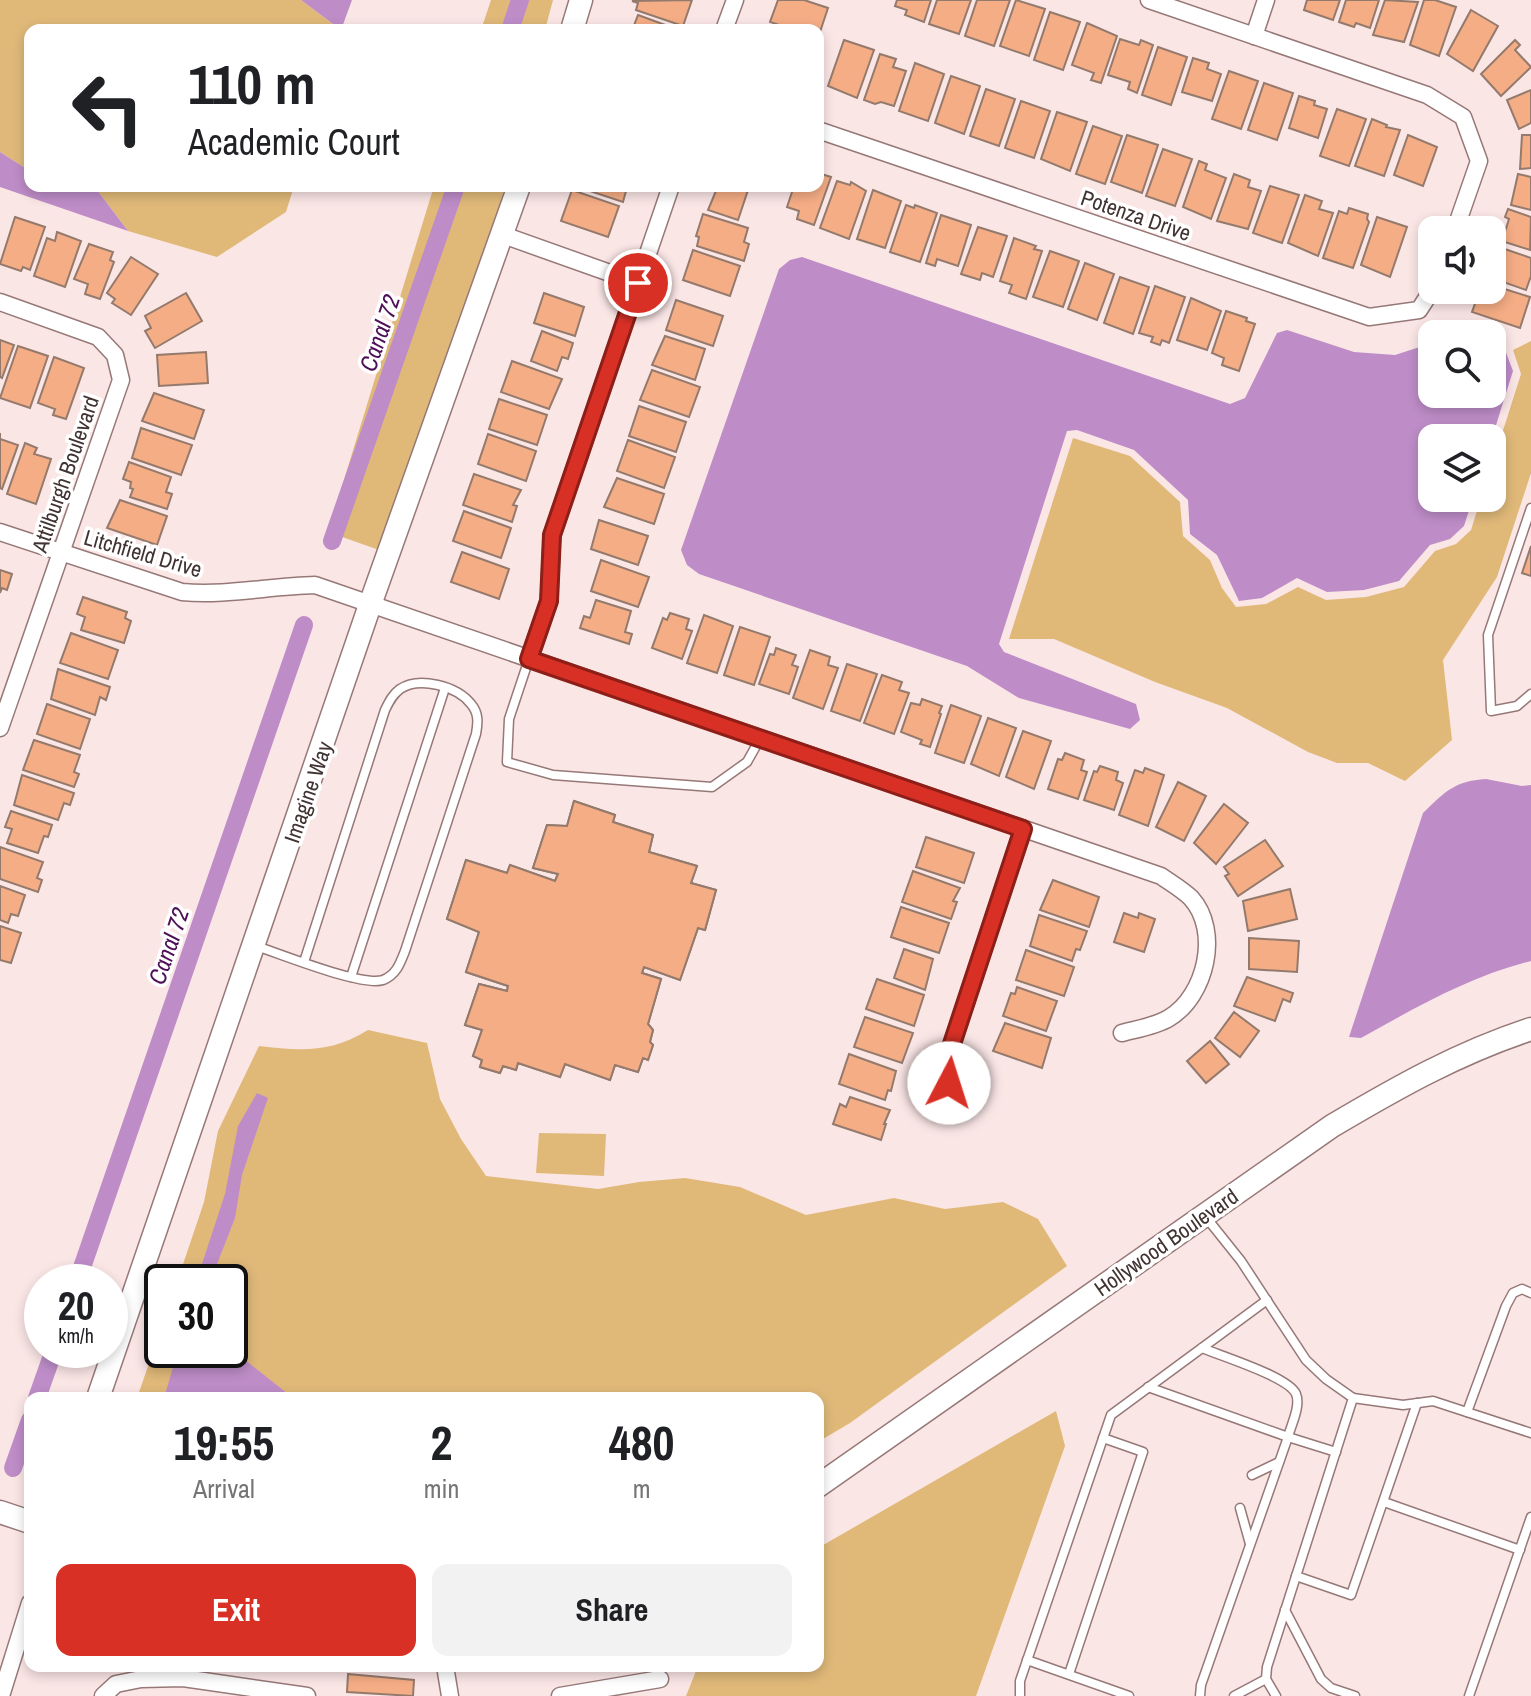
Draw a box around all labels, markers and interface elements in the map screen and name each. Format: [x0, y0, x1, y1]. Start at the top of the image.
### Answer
text: 110 m [188, 46, 316, 121]
icon: left [56, 56, 160, 160]
text: Academic Court [188, 118, 400, 166]
street label: Potenza Drive [1077, 182, 1195, 248]
map controls [1418, 216, 1506, 512]
button: sound [1418, 216, 1506, 304]
pin [604, 249, 672, 317]
icon: arrive [616, 261, 660, 305]
water label: Canal 72 [351, 291, 407, 375]
button: search [1418, 320, 1506, 408]
street label: Attilburgh Boulevard [24, 392, 106, 557]
button: layers [1418, 424, 1506, 512]
street label: Litchfield Drive [81, 522, 205, 584]
street label: Imagine Way [277, 737, 339, 847]
water label: Canal 72 [140, 904, 196, 988]
position arrow [907, 1041, 991, 1125]
street label: Hollywood Boulevard [1088, 1181, 1244, 1303]
speed limit sign: 30 [144, 1264, 248, 1368]
text: 20 [58, 1279, 94, 1332]
text: km/h [58, 1322, 94, 1349]
text: 19:55 [174, 1410, 274, 1475]
text: 2 [431, 1410, 452, 1475]
text: 480 [609, 1410, 674, 1475]
text: Arrival [193, 1471, 255, 1506]
text: min [424, 1471, 459, 1506]
text: m [633, 1471, 651, 1506]
button: Exit [56, 1564, 416, 1656]
button: Share [432, 1564, 792, 1656]

